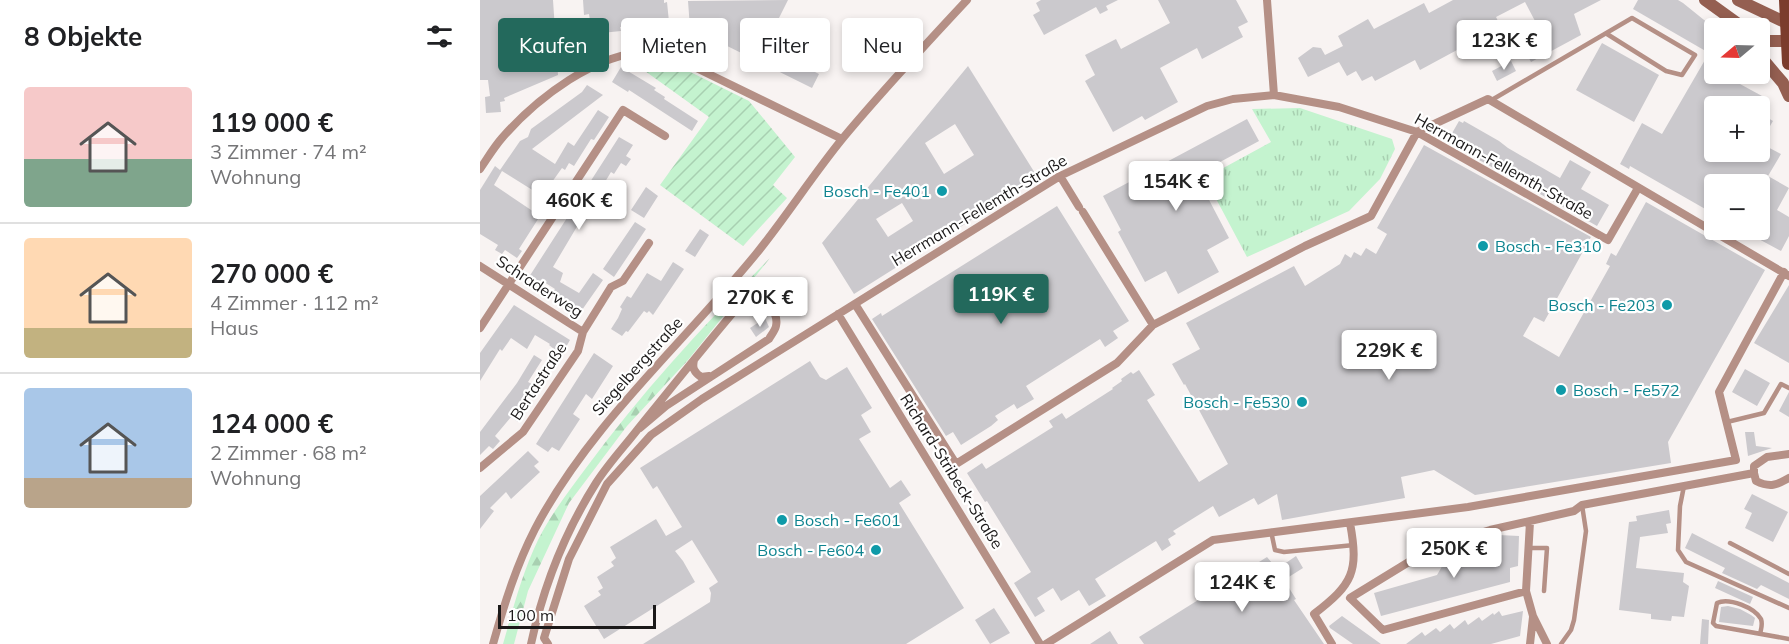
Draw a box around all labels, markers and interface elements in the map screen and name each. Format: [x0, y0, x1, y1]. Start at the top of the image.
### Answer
chip: Kaufen [498, 18, 609, 72]
chip: Mieten [621, 18, 728, 72]
chip: Filter [740, 18, 830, 72]
chip: Neu [842, 18, 923, 72]
north arrow [1704, 18, 1770, 84]
map controls [1704, 18, 1770, 240]
text: 8 Objekte [24, 20, 142, 53]
icon: filters [423, 20, 456, 53]
pin: 123K € [1455, 20, 1553, 71]
text: 123K € [1471, 27, 1537, 52]
button: + [1704, 96, 1770, 162]
text: 119 000 € [210, 106, 333, 139]
street label: Herrmann-Fellemth-Straße [1411, 109, 1597, 223]
icon: home [72, 111, 144, 183]
text: 3 Zimmer · 74 m² [210, 139, 367, 164]
street label: Herrmann-Fellemth-Straße [888, 150, 1070, 270]
pin: 154K € [1127, 161, 1225, 212]
text: Wohnung [210, 164, 301, 189]
text: 154K € [1143, 168, 1209, 193]
button: − [1704, 174, 1770, 240]
pin: 460K € [530, 180, 628, 231]
place label: Bosch - Fe401 [823, 181, 930, 201]
marker: Bosch - Fe401 [935, 184, 949, 198]
text: 460K € [546, 187, 612, 212]
place label: Bosch - Fe310 [1495, 236, 1602, 256]
marker: Bosch - Fe310 [1476, 239, 1490, 253]
street label: Schraderweg [493, 251, 587, 321]
text: 270 000 € [210, 257, 333, 290]
icon: home [72, 262, 144, 334]
pin: 119K € [952, 274, 1050, 325]
pin: 270K € [711, 277, 809, 328]
text: 119K € [968, 281, 1034, 306]
text: 270K € [727, 284, 793, 309]
text: 4 Zimmer · 112 m² [210, 290, 379, 315]
place label: Bosch - Fe203 [1548, 295, 1655, 315]
marker: Bosch - Fe203 [1660, 298, 1674, 312]
street label: Siegelbergstraße [587, 313, 687, 419]
text: Haus [210, 315, 259, 340]
pin: 229K € [1340, 330, 1438, 381]
text: 229K € [1356, 337, 1422, 362]
street label: Bertastraße [505, 338, 571, 424]
place label: Bosch - Fe572 [1573, 380, 1680, 400]
marker: Bosch - Fe572 [1554, 383, 1568, 397]
street label: Richard-Stribeck-Straße [896, 390, 1008, 552]
place label: Bosch - Fe530 [1183, 392, 1290, 412]
marker: Bosch - Fe530 [1295, 395, 1309, 409]
text: 124 000 € [210, 407, 333, 440]
icon: home [72, 412, 144, 484]
text: 2 Zimmer · 68 m² [210, 440, 367, 465]
text: Wohnung [210, 465, 301, 490]
place label: Bosch - Fe601 [794, 510, 901, 530]
marker: Bosch - Fe601 [775, 513, 789, 527]
pin: 250K € [1405, 528, 1503, 579]
text: 250K € [1421, 535, 1487, 560]
place label: Bosch - Fe604 [757, 540, 864, 560]
marker: Bosch - Fe604 [869, 543, 883, 557]
pin: 124K € [1193, 562, 1291, 613]
text: 124K € [1209, 569, 1275, 594]
scale bar [498, 602, 656, 630]
text: 100 m [507, 605, 554, 625]

